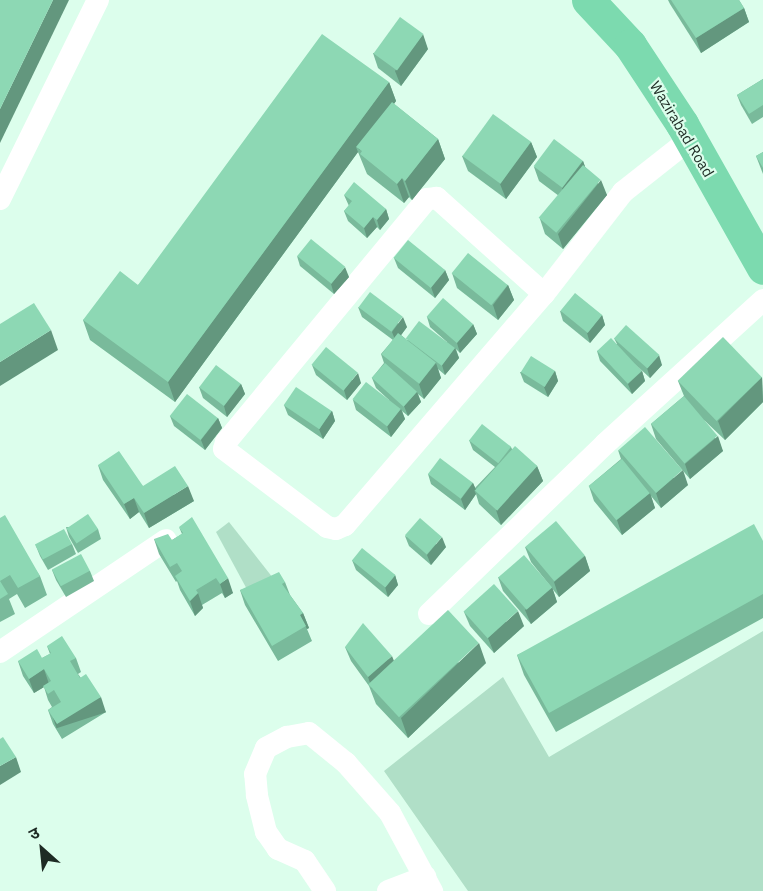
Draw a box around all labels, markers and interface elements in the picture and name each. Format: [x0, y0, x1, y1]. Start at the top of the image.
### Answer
street label: Wazirabad Road [646, 78, 718, 180]
north arrow [12, 819, 72, 879]
text: उ [25, 822, 43, 844]

